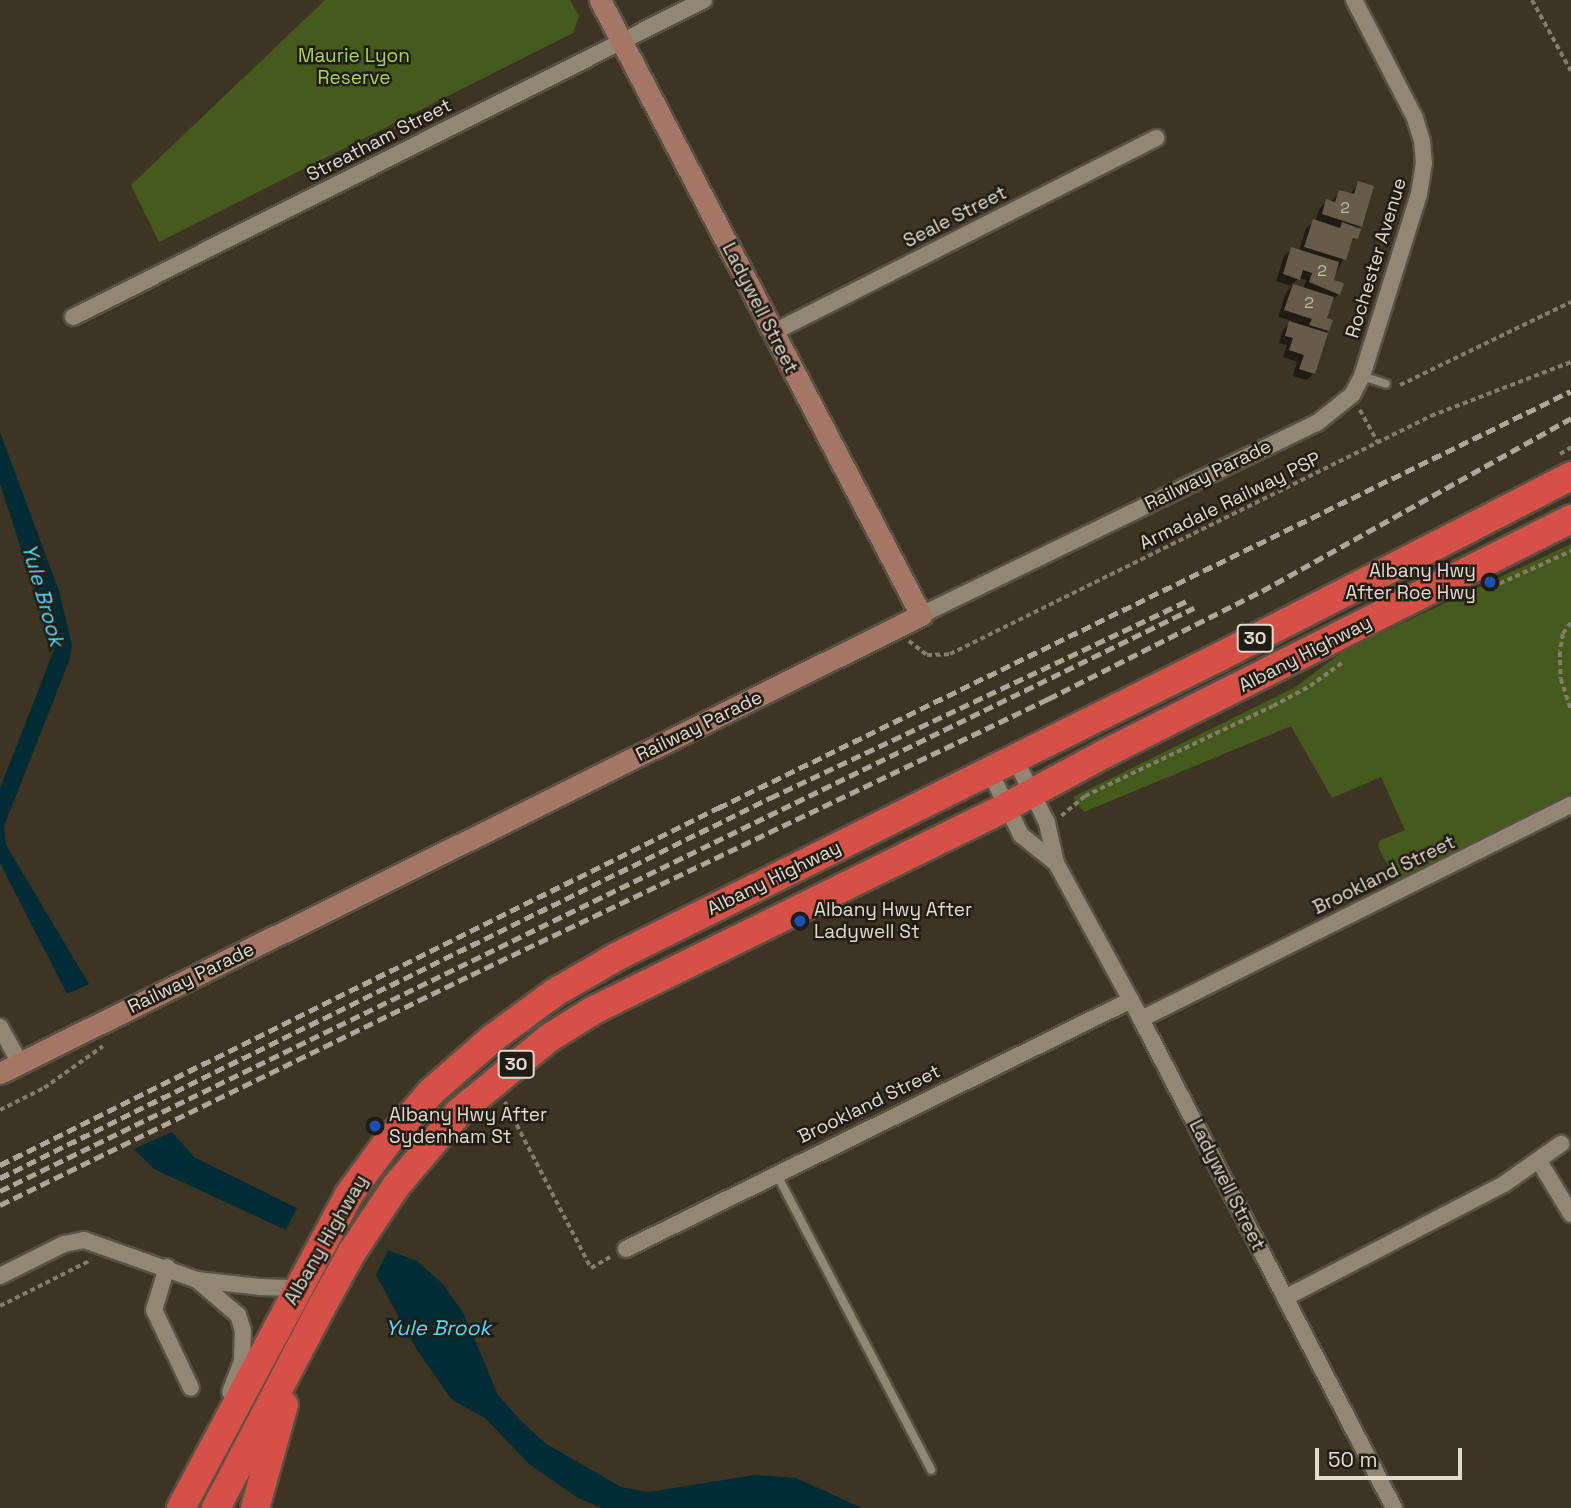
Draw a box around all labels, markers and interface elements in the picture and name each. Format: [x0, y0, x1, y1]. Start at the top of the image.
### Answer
park label: Maurie Lyon Reserve [298, 45, 410, 89]
street label: Streatham Street [303, 94, 455, 186]
street label: Rochester Avenue [1341, 175, 1411, 341]
street label: Seale Street [900, 181, 1010, 253]
house number: 2 [1340, 198, 1350, 218]
street label: Ladywell Street [717, 239, 803, 377]
house number: 2 [1317, 261, 1327, 281]
house number: 2 [1304, 293, 1314, 313]
street label: Railway Parade [1141, 435, 1275, 515]
street label: Armadale Railway PSP [1136, 447, 1324, 555]
water label: Yule Brook [16, 541, 70, 649]
place label: Albany Hwy After Roe Hwy [1345, 560, 1476, 604]
marker: Albany Hwy After Roe Hwy [1482, 574, 1498, 590]
street label: Albany Highway [1235, 611, 1375, 697]
road number: 30 [1236, 624, 1274, 652]
street label: Railway Parade [632, 686, 766, 766]
street label: Brookland Street [1309, 831, 1459, 919]
street label: Albany Highway [703, 836, 845, 920]
place label: Albany Hwy After Ladywell St [814, 899, 972, 943]
marker: Albany Hwy After Ladywell St [792, 913, 808, 929]
street label: Railway Parade [124, 938, 258, 1018]
road number: 30 [497, 1050, 535, 1078]
street label: Brookland Street [794, 1060, 944, 1148]
place label: Albany Hwy After Sydenham St [389, 1104, 547, 1148]
street label: Ladywell Street [1184, 1116, 1270, 1254]
marker: Albany Hwy After Sydenham St [367, 1118, 383, 1134]
street label: Albany Highway [280, 1171, 372, 1309]
water label: Yule Brook [385, 1315, 491, 1341]
scale bar [1319, 1434, 1466, 1478]
text: 50 m [1328, 1446, 1378, 1473]

